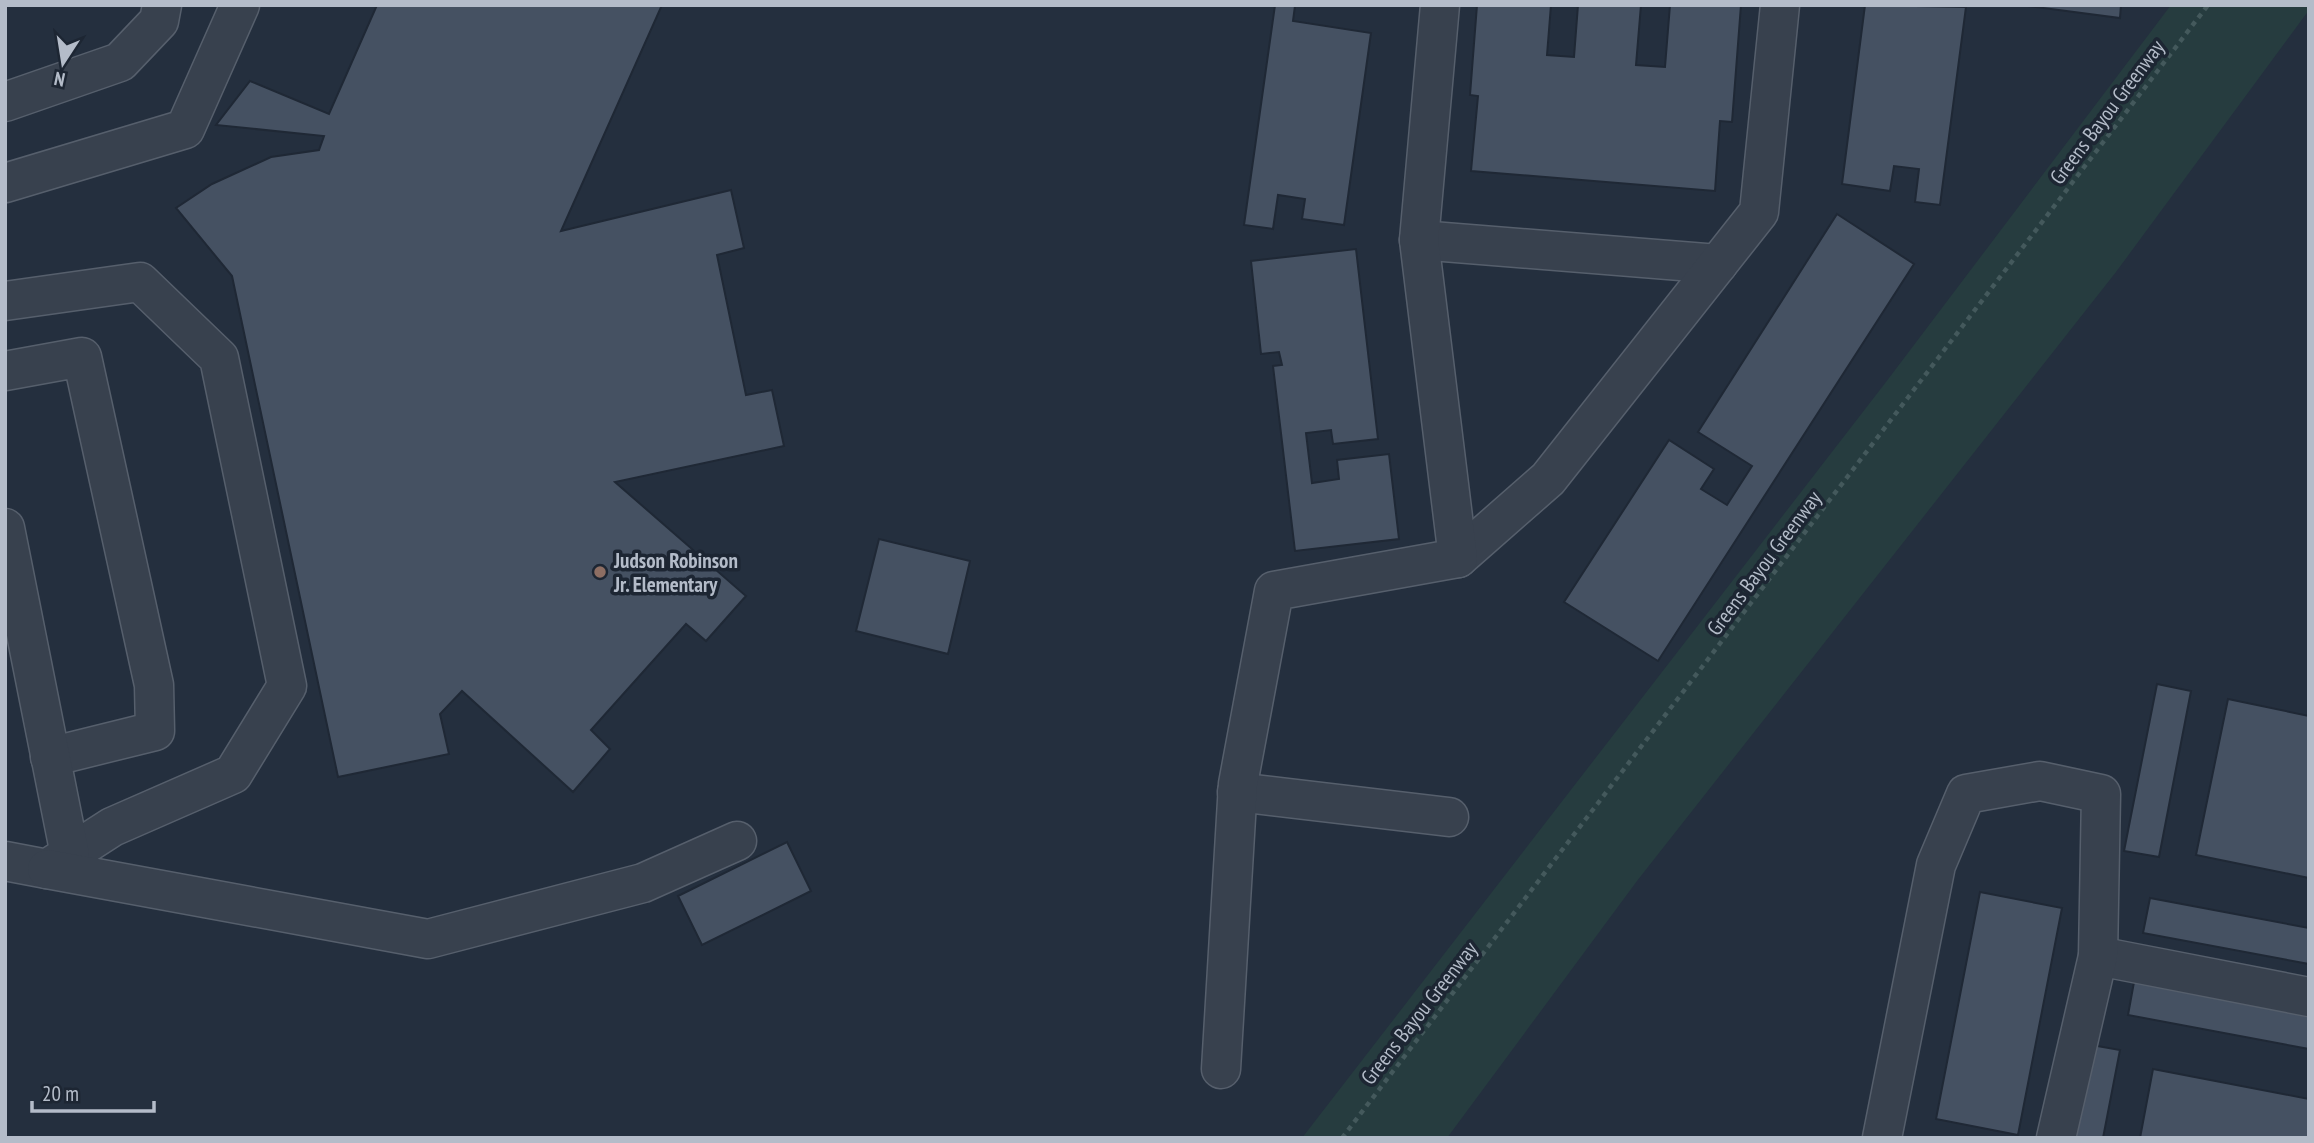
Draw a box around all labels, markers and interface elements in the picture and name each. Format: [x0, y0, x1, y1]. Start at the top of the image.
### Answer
north arrow [28, 28, 98, 98]
street label: Greens Bayou Greenway [2044, 34, 2170, 190]
text: N [52, 67, 67, 92]
street label: Greens Bayou Greenway [1701, 485, 1827, 641]
place label: Judson Robinson Jr. Elementary [613, 547, 738, 598]
marker: Judson Robinson Jr. Elementary [592, 564, 608, 580]
street label: Greens Bayou Greenway [1355, 936, 1483, 1090]
scale bar [32, 1070, 154, 1114]
text: 20 m [42, 1080, 79, 1107]

